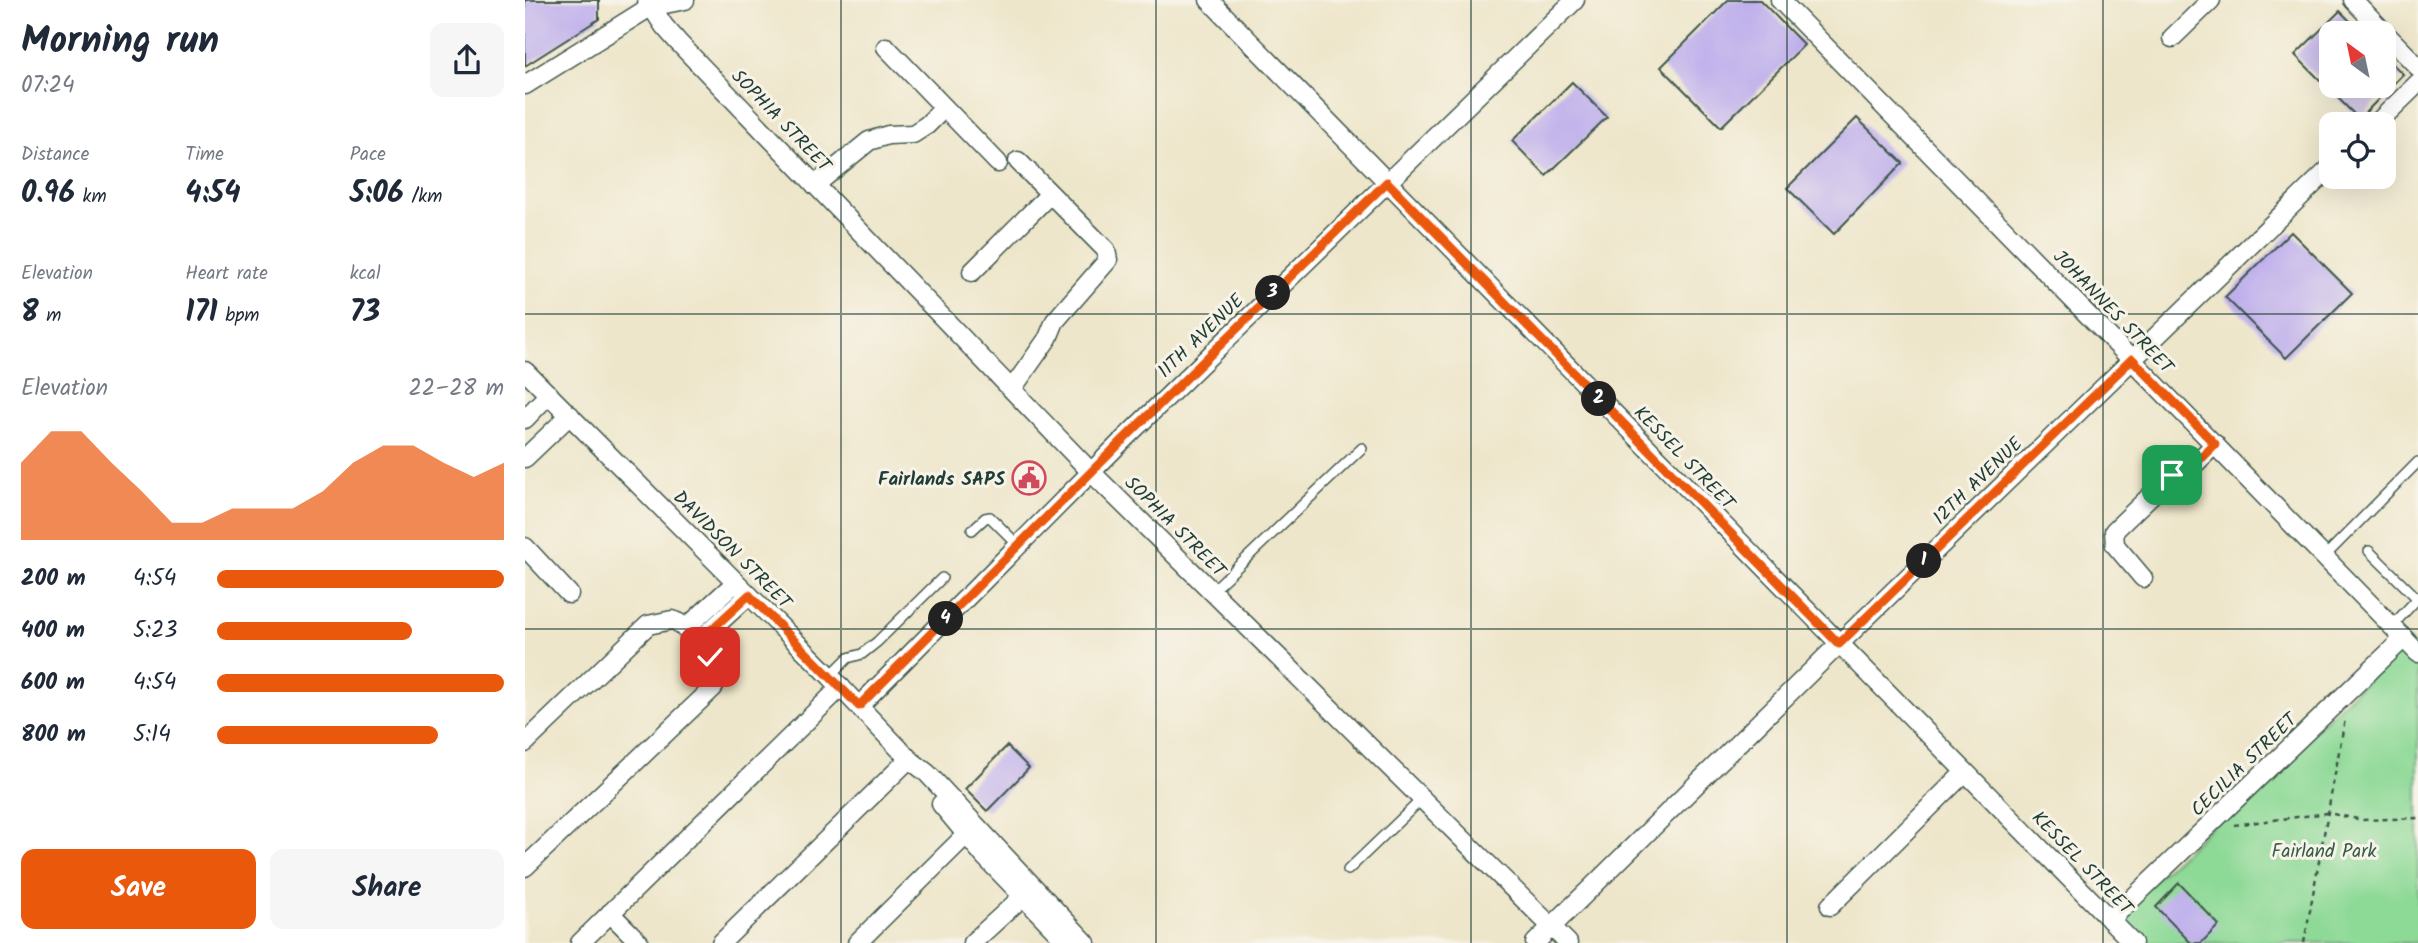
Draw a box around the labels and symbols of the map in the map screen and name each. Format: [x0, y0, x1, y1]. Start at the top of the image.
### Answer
north arrow [2319, 21, 2396, 98]
street label: SOPHIA STREET [723, 63, 839, 181]
street label: JOHANNES STREET [2045, 243, 2181, 383]
pin: 3 [1255, 276, 1291, 310]
street label: 11TH AVENUE [1151, 287, 1252, 386]
pin: 2 [1581, 382, 1617, 416]
street label: KESSEL STREET [1626, 399, 1743, 519]
street label: 12TH AVENUE [1926, 430, 2031, 532]
pin [2142, 445, 2202, 505]
public building icon: Fairlands SAPS [1010, 459, 1048, 497]
place label: Fairlands SAPS [878, 465, 1006, 495]
street label: SOPHIA STREET [1117, 470, 1234, 587]
street label: DAVIDSON STREET [665, 484, 799, 618]
pin: 1 [1907, 544, 1941, 578]
pin: 4 [929, 602, 963, 636]
pin [680, 627, 740, 687]
street label: CECILIA STREET [2184, 705, 2306, 824]
street label: KESSEL STREET [2024, 804, 2141, 924]
park label: Fairland Park [2272, 837, 2377, 867]

